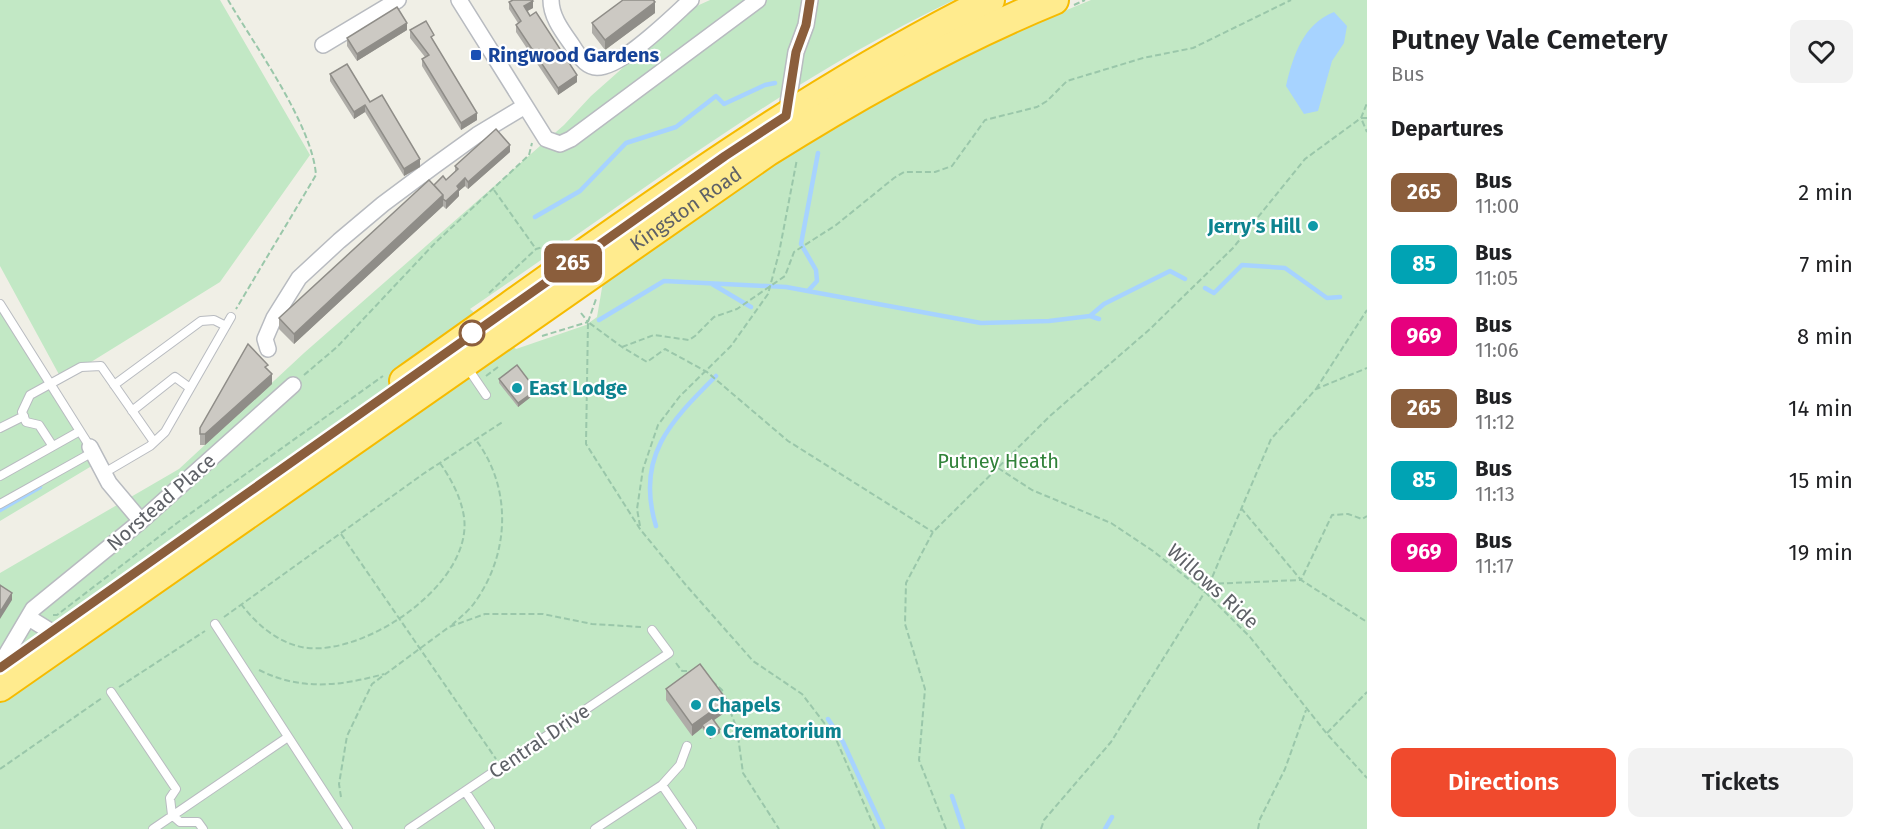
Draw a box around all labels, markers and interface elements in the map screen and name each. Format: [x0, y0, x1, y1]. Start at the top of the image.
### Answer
button: heart [1790, 20, 1853, 83]
text: Putney Vale Cemetery [1391, 23, 1668, 56]
place label: Ringwood Gardens [488, 43, 659, 67]
marker: Ringwood Gardens [469, 48, 483, 62]
text: Bus [1391, 62, 1424, 86]
text: Departures [1391, 115, 1503, 142]
street label: Kingston Road [625, 162, 746, 256]
text: Bus [1475, 167, 1512, 194]
text: 265 [1407, 179, 1441, 205]
text: 2 min [1798, 179, 1853, 206]
text: 11:00 [1475, 194, 1519, 218]
place label: Jerry's Hill [1206, 214, 1301, 238]
marker: Jerry's Hill [1306, 219, 1320, 233]
text: Bus [1475, 239, 1512, 266]
line badge: 265 [538, 244, 608, 282]
text: 265 [556, 250, 590, 276]
text: 85 [1412, 251, 1436, 277]
text: 7 min [1799, 251, 1853, 278]
text: 11:05 [1475, 266, 1518, 290]
text: Bus [1475, 311, 1512, 338]
unlabelled marker [459, 320, 485, 346]
text: 969 [1406, 323, 1442, 349]
text: 8 min [1797, 323, 1853, 350]
text: 11:06 [1475, 338, 1519, 362]
place label: East Lodge [529, 376, 627, 400]
marker: East Lodge [510, 381, 524, 395]
text: Bus [1475, 383, 1512, 410]
text: 265 [1407, 395, 1441, 421]
text: 14 min [1788, 395, 1853, 422]
text: 11:12 [1475, 410, 1515, 434]
street label: Norstead Place [102, 448, 220, 556]
park label: Putney Heath [937, 449, 1059, 473]
text: Bus [1475, 455, 1512, 482]
text: 85 [1412, 467, 1436, 493]
text: 15 min [1789, 467, 1853, 494]
text: 11:13 [1475, 482, 1515, 506]
text: Bus [1475, 527, 1512, 554]
street label: Willows Ride [1162, 539, 1264, 633]
text: 969 [1406, 539, 1442, 565]
text: 19 min [1788, 539, 1853, 566]
text: 11:17 [1475, 554, 1514, 578]
place label: Chapels [708, 693, 781, 717]
marker: Chapels [689, 698, 703, 712]
street label: Central Drive [484, 699, 594, 783]
place label: Crematorium [723, 719, 842, 743]
marker: Crematorium [704, 724, 718, 738]
button: Directions [1391, 748, 1616, 817]
button: Tickets [1628, 748, 1853, 817]

